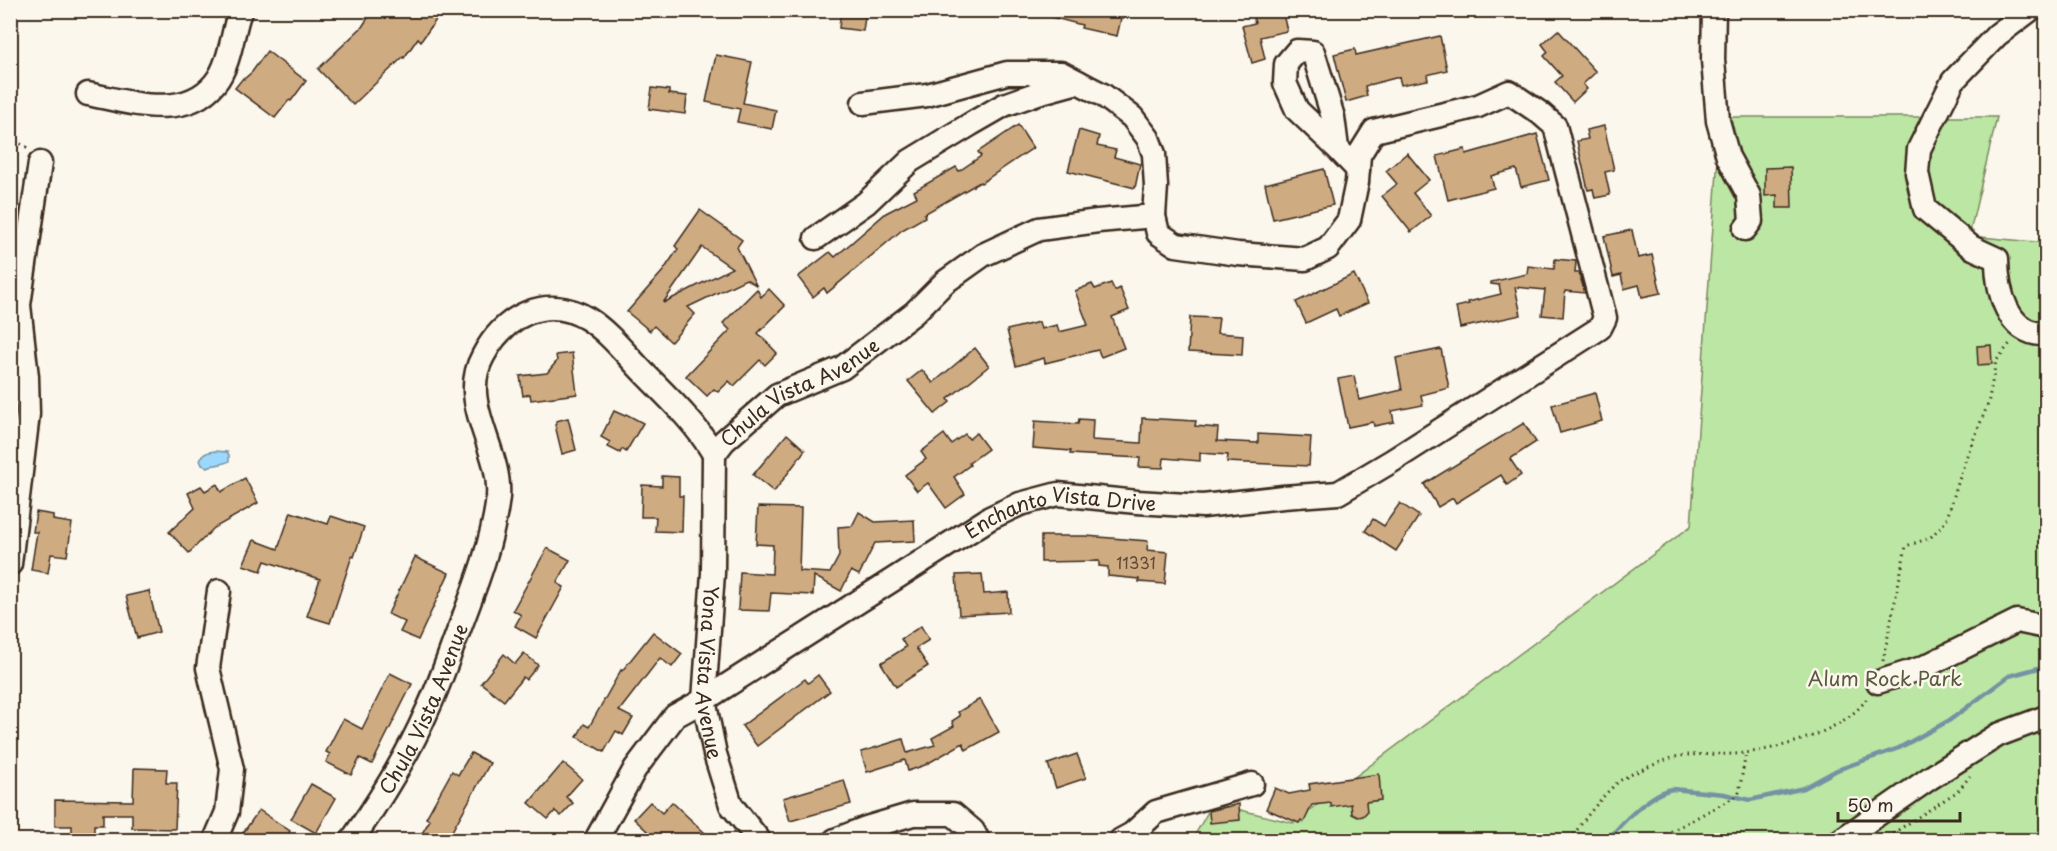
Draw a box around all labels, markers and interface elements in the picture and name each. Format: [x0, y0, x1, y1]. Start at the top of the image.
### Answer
street label: Chula Vista Avenue [713, 330, 885, 453]
street label: Enchanto Vista Drive [958, 478, 1157, 546]
house number: 11331 [1116, 550, 1156, 574]
street label: Yona Vista Avenue [689, 585, 731, 762]
street label: Chula Vista Avenue [371, 619, 475, 800]
park label: Alum Rock Park [1808, 663, 1962, 693]
scale bar [1838, 785, 1960, 823]
text: 50 m [1847, 791, 1894, 818]

